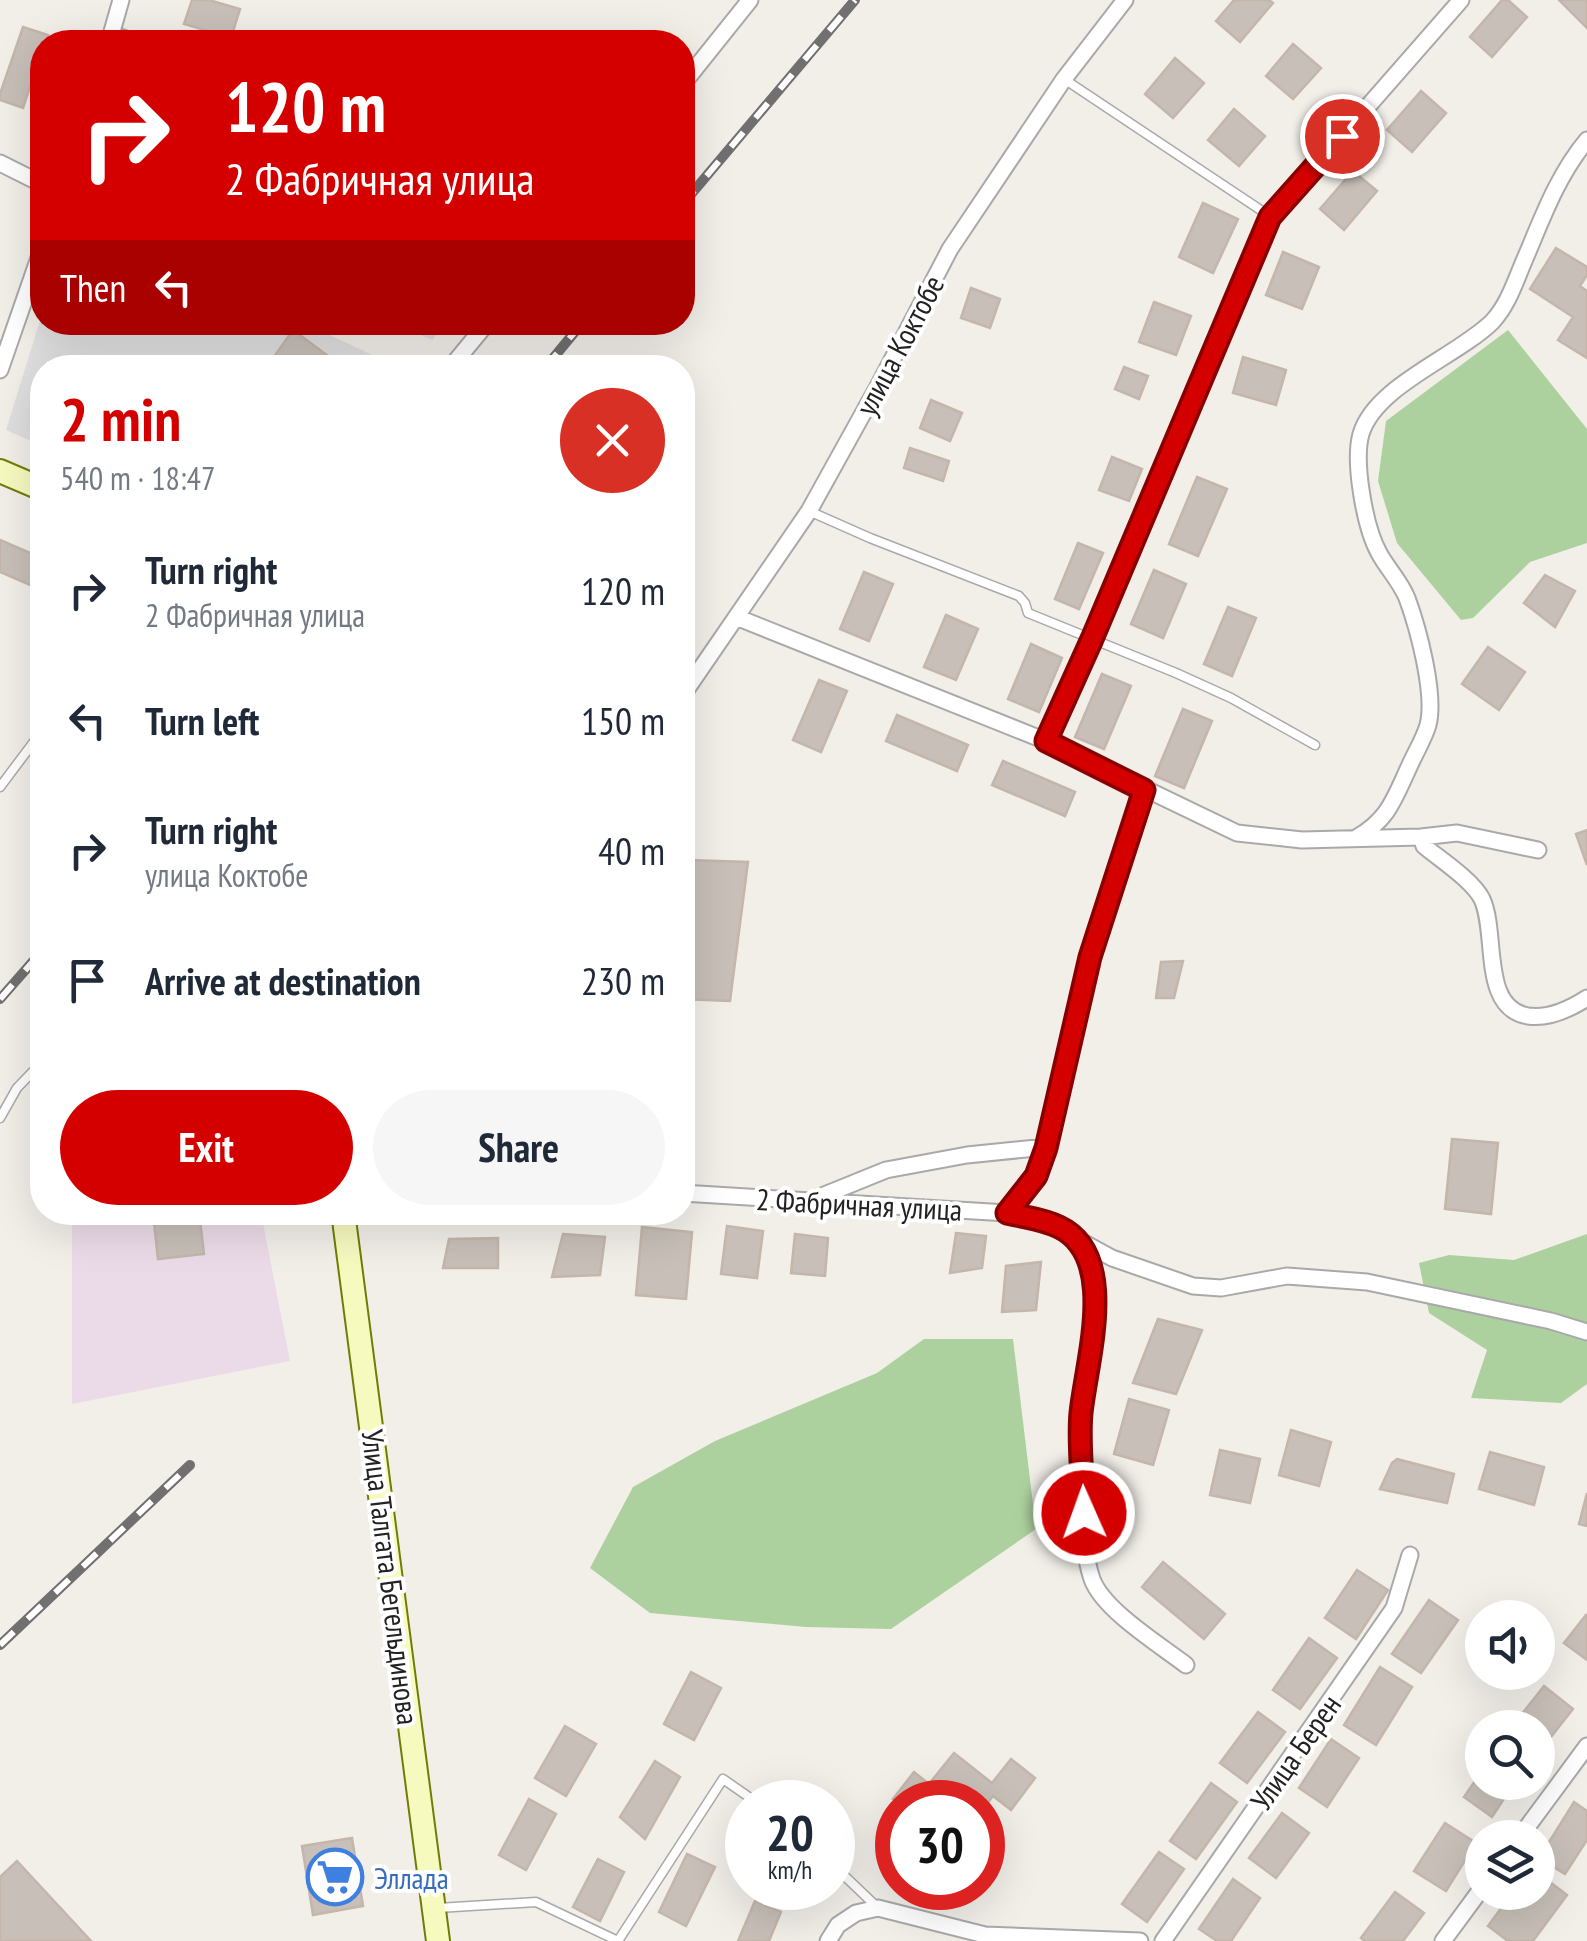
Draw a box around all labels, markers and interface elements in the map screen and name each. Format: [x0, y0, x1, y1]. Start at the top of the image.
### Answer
text: 120 m [225, 61, 386, 151]
icon: right [60, 70, 190, 200]
pin [1300, 94, 1385, 179]
icon: arrive [1315, 109, 1370, 164]
text: 2 Фабричная улица [225, 149, 534, 207]
icon: left [146, 260, 201, 315]
text: Then [60, 263, 126, 312]
street label: улица Коктобе [846, 268, 952, 422]
text: 2 min [60, 380, 181, 458]
button: close [560, 388, 665, 493]
text: 540 m · 18:47 [60, 457, 215, 499]
text: Turn right [145, 545, 277, 594]
icon: right [60, 563, 115, 618]
text: 120 m [581, 566, 665, 615]
text: 2 Фабричная улица [145, 594, 365, 636]
icon: left [60, 693, 115, 748]
text: Turn left [145, 696, 259, 745]
text: 150 m [581, 696, 665, 745]
text: Turn right [145, 805, 277, 854]
icon: right [60, 823, 115, 878]
text: 40 m [598, 826, 665, 875]
text: улица Коктобе [145, 854, 309, 896]
icon: arrive [60, 953, 115, 1008]
text: Arrive at destination [145, 956, 421, 1005]
text: 230 m [581, 956, 665, 1005]
button: Exit [60, 1090, 353, 1205]
button: Share [373, 1090, 665, 1205]
street label: 2 Фабричная улица [755, 1179, 963, 1229]
street label: Улица Талгата Бегельдинова [354, 1427, 428, 1727]
position arrow [1032, 1461, 1136, 1565]
map controls [1465, 1600, 1555, 1910]
button: sound [1465, 1600, 1555, 1690]
street label: Улица Берен [1241, 1687, 1349, 1817]
button: search [1465, 1710, 1555, 1800]
speed limit sign: 30 [875, 1780, 1005, 1910]
text: 20 [766, 1800, 814, 1865]
button: layers [1465, 1820, 1555, 1910]
supermarket icon: Эллада [305, 1847, 365, 1907]
text: km/h [768, 1854, 812, 1886]
place label: Эллада [374, 1858, 449, 1897]

